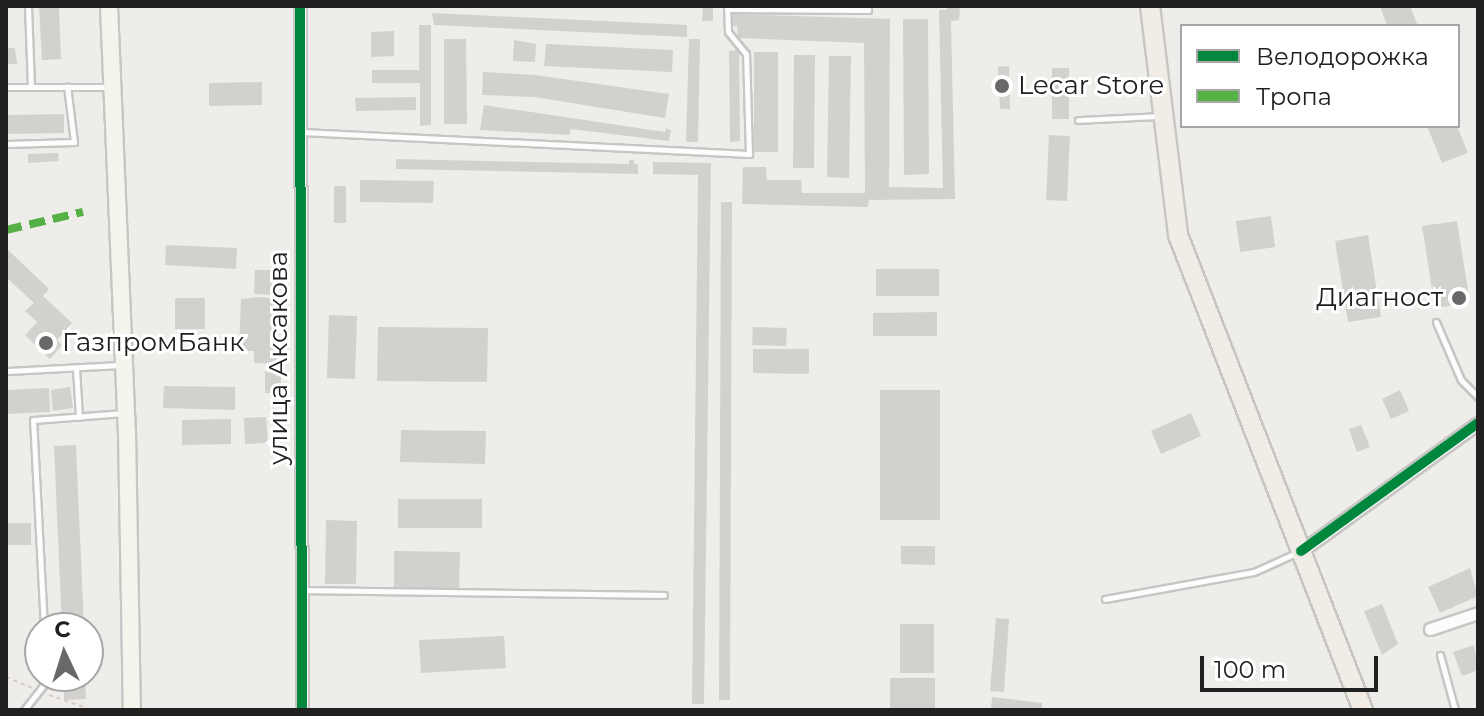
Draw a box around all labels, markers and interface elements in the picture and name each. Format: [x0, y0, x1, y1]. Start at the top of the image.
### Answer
legend [1180, 24, 1460, 128]
text: Велодорожка [1256, 42, 1429, 71]
place label: Lecar Store [1018, 70, 1164, 102]
marker: Lecar Store [993, 77, 1011, 95]
text: Тропа [1256, 82, 1332, 111]
street label: улица Аксакова [263, 251, 295, 465]
place label: Диагност [1316, 282, 1443, 314]
marker: Диагност [1450, 289, 1468, 307]
place label: ГазпромБанк [62, 327, 244, 359]
marker: ГазпромБанк [37, 334, 55, 352]
north arrow [24, 612, 104, 692]
text: С [54, 616, 71, 644]
scale bar [1204, 640, 1382, 690]
text: 100 m [1214, 655, 1286, 684]

